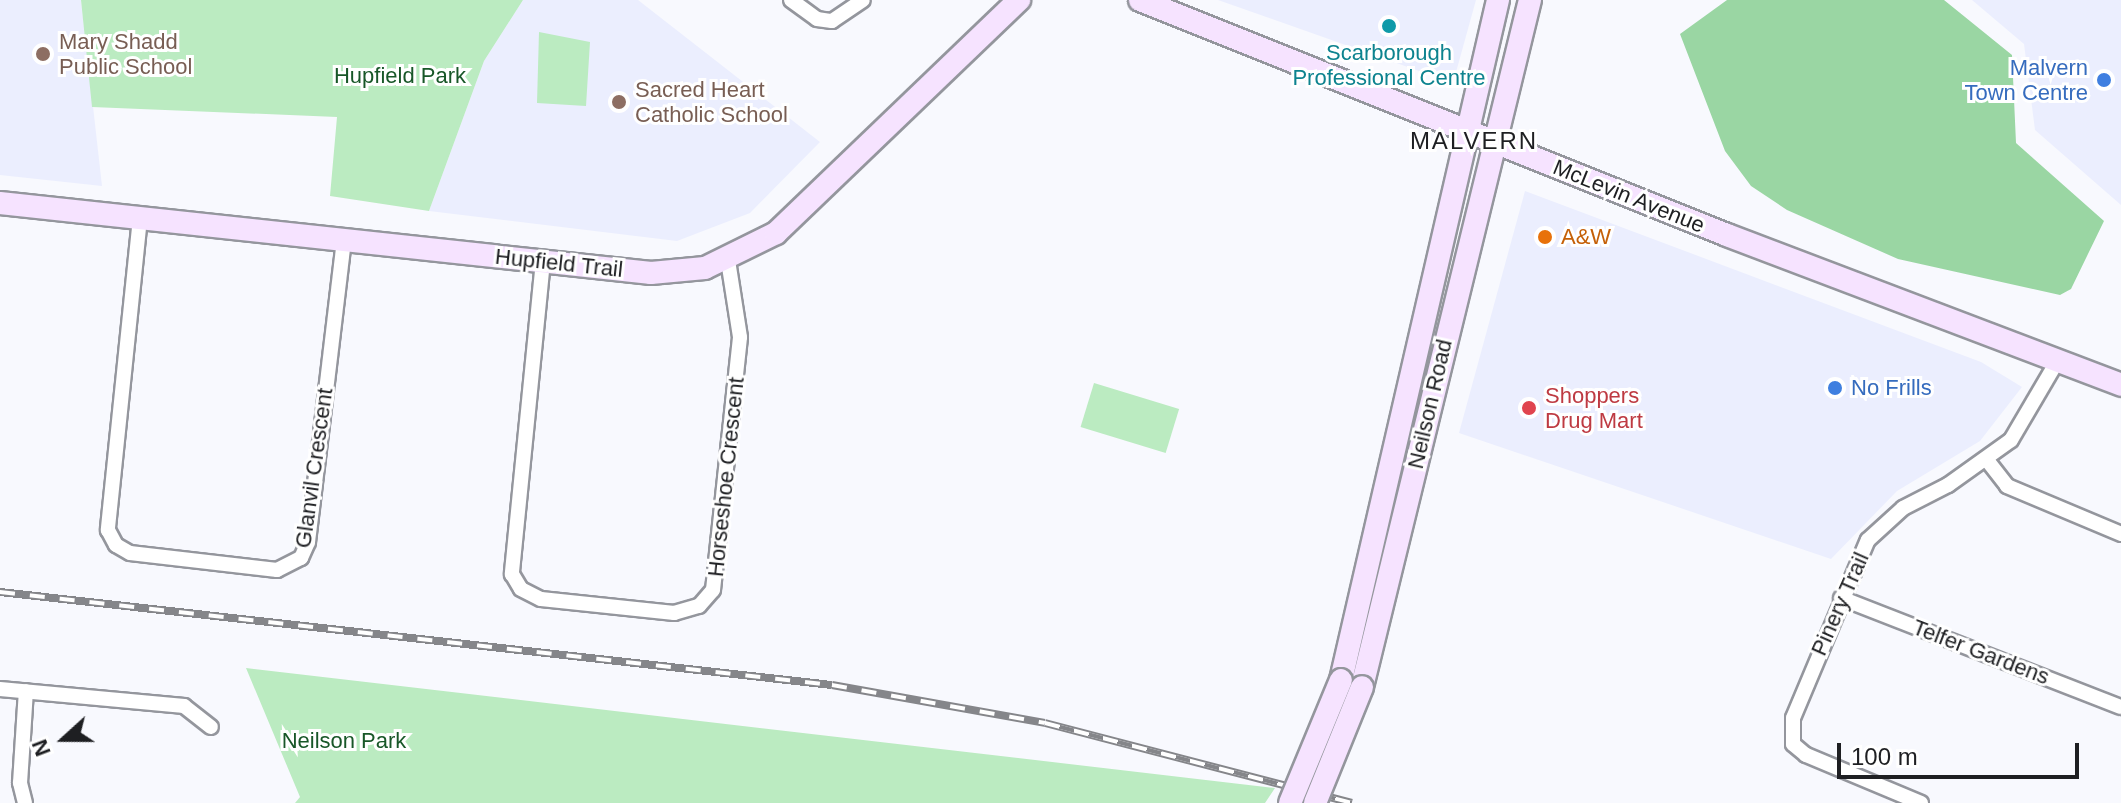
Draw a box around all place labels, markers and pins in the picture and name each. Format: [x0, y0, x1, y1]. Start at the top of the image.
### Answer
marker: Scarborough Professional Centre [1380, 17, 1398, 35]
place label: Mary Shadd Public School [59, 28, 192, 80]
place label: Scarborough Professional Centre [1292, 39, 1486, 90]
marker: Mary Shadd Public School [34, 45, 52, 63]
place label: Malvern Town Centre [1964, 54, 2088, 106]
marker: Malvern Town Centre [2095, 71, 2113, 89]
place label: Sacred Heart Catholic School [635, 76, 788, 128]
marker: Sacred Heart Catholic School [610, 93, 628, 111]
place label: A&W [1561, 224, 1611, 250]
marker: A&W [1536, 228, 1554, 246]
place label: No Frills [1851, 375, 1932, 401]
marker: No Frills [1826, 379, 1844, 397]
place label: Shoppers Drug Mart [1545, 382, 1643, 434]
marker: Shoppers Drug Mart [1520, 399, 1538, 417]

